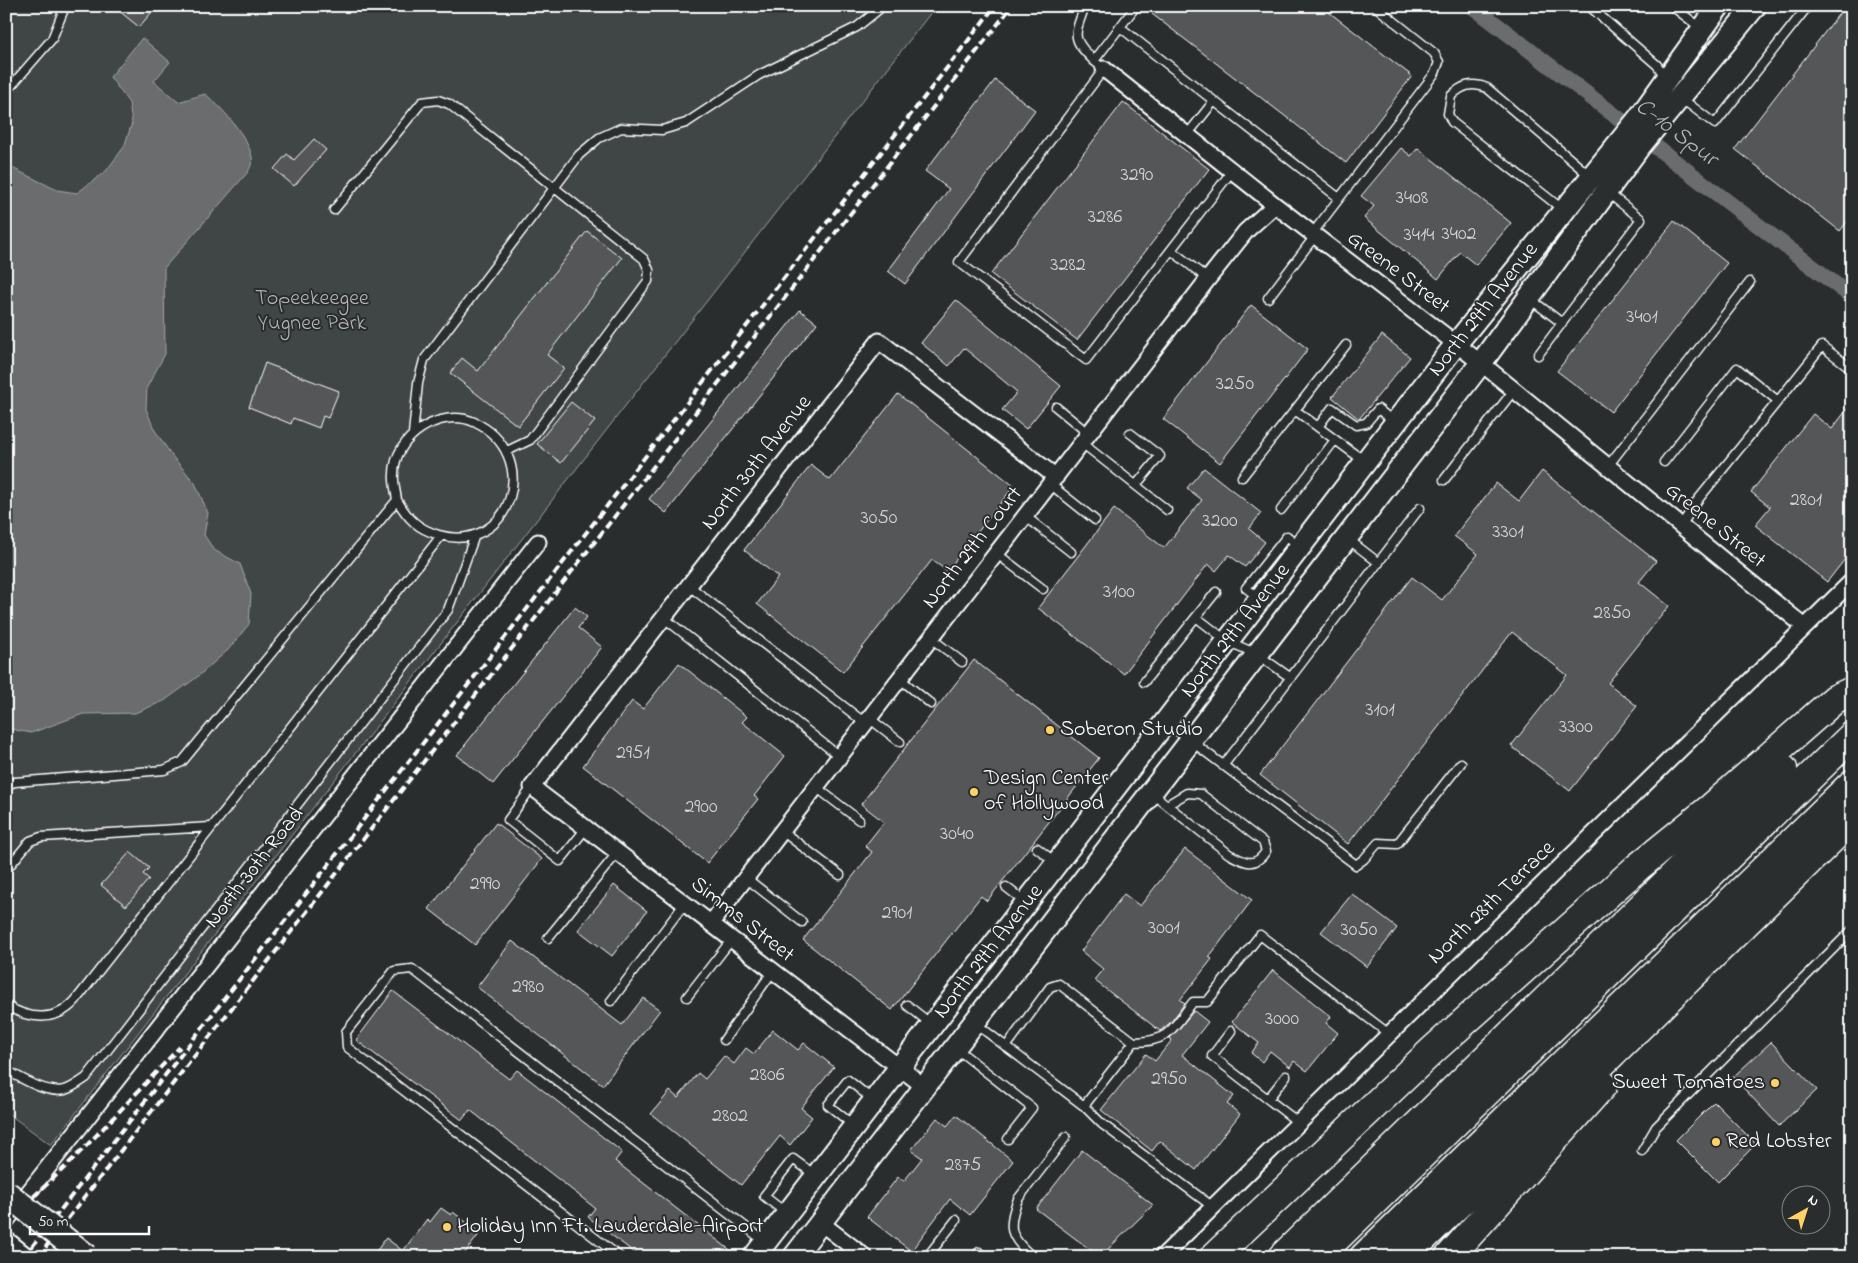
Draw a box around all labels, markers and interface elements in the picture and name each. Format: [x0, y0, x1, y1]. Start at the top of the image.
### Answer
water label: C-10 Spur [1627, 90, 1727, 177]
house number: 3290 [1121, 161, 1154, 190]
house number: 3408 [1396, 184, 1428, 213]
house number: 3286 [1088, 203, 1122, 232]
house number: 3402 [1441, 220, 1477, 249]
house number: 3414 [1403, 221, 1435, 250]
street label: Greene Street [1340, 224, 1457, 323]
street label: North 29th Avenue [1421, 236, 1547, 384]
house number: 3282 [1050, 251, 1086, 280]
park label: Topeekeegee Yugnee Park [255, 283, 369, 341]
house number: 3401 [1626, 303, 1658, 332]
house number: 3250 [1216, 370, 1254, 399]
street label: North 30th Avenue [694, 388, 820, 538]
street label: Greene Street [1658, 475, 1773, 577]
street label: North 29th Court [915, 480, 1031, 616]
house number: 2801 [1790, 486, 1822, 515]
house number: 3050 [861, 504, 898, 533]
house number: 3200 [1202, 507, 1238, 536]
house number: 3301 [1492, 518, 1524, 547]
street label: North 29th Avenue [1173, 557, 1299, 705]
house number: 3100 [1103, 578, 1135, 607]
house number: 2850 [1593, 599, 1631, 628]
house number: 3101 [1365, 696, 1395, 725]
house number: 3300 [1559, 713, 1593, 742]
place label: Soberon Studio [1060, 714, 1203, 746]
marker: Soberon Studio [1044, 724, 1056, 736]
house number: 2951 [616, 739, 650, 768]
place label: Design Center of Hollywood [983, 763, 1108, 821]
marker: Design Center of Hollywood [968, 786, 980, 798]
house number: 2900 [684, 793, 718, 822]
street label: North 30th Road [197, 801, 313, 935]
house number: 3040 [940, 820, 974, 849]
street label: North 28th Terrace [1421, 834, 1563, 972]
street label: Simms Street [683, 869, 801, 971]
house number: 2990 [470, 870, 501, 899]
street label: North 29th Avenue [926, 878, 1052, 1026]
house number: 2901 [882, 899, 912, 928]
house number: 3001 [1148, 914, 1180, 943]
house number: 3050 [1341, 916, 1378, 945]
house number: 2980 [512, 973, 544, 1002]
house number: 3000 [1265, 1005, 1299, 1034]
house number: 2806 [750, 1061, 785, 1090]
house number: 2950 [1151, 1065, 1187, 1094]
place label: Sweet Tomatoes [1612, 1067, 1765, 1099]
marker: Sweet Tomatoes [1769, 1077, 1781, 1089]
house number: 2802 [712, 1102, 748, 1131]
place label: Red Lobster [1726, 1126, 1832, 1158]
marker: Red Lobster [1710, 1136, 1722, 1148]
house number: 2875 [944, 1151, 982, 1180]
north arrow [1780, 1186, 1830, 1236]
text: N [1803, 1190, 1824, 1212]
scale bar [30, 1203, 149, 1235]
text: 50 m [38, 1211, 69, 1233]
place label: Holiday Inn Ft. Lauderdale-Airport [457, 1211, 764, 1244]
marker: Holiday Inn Ft. Lauderdale-Airport [441, 1221, 453, 1233]

